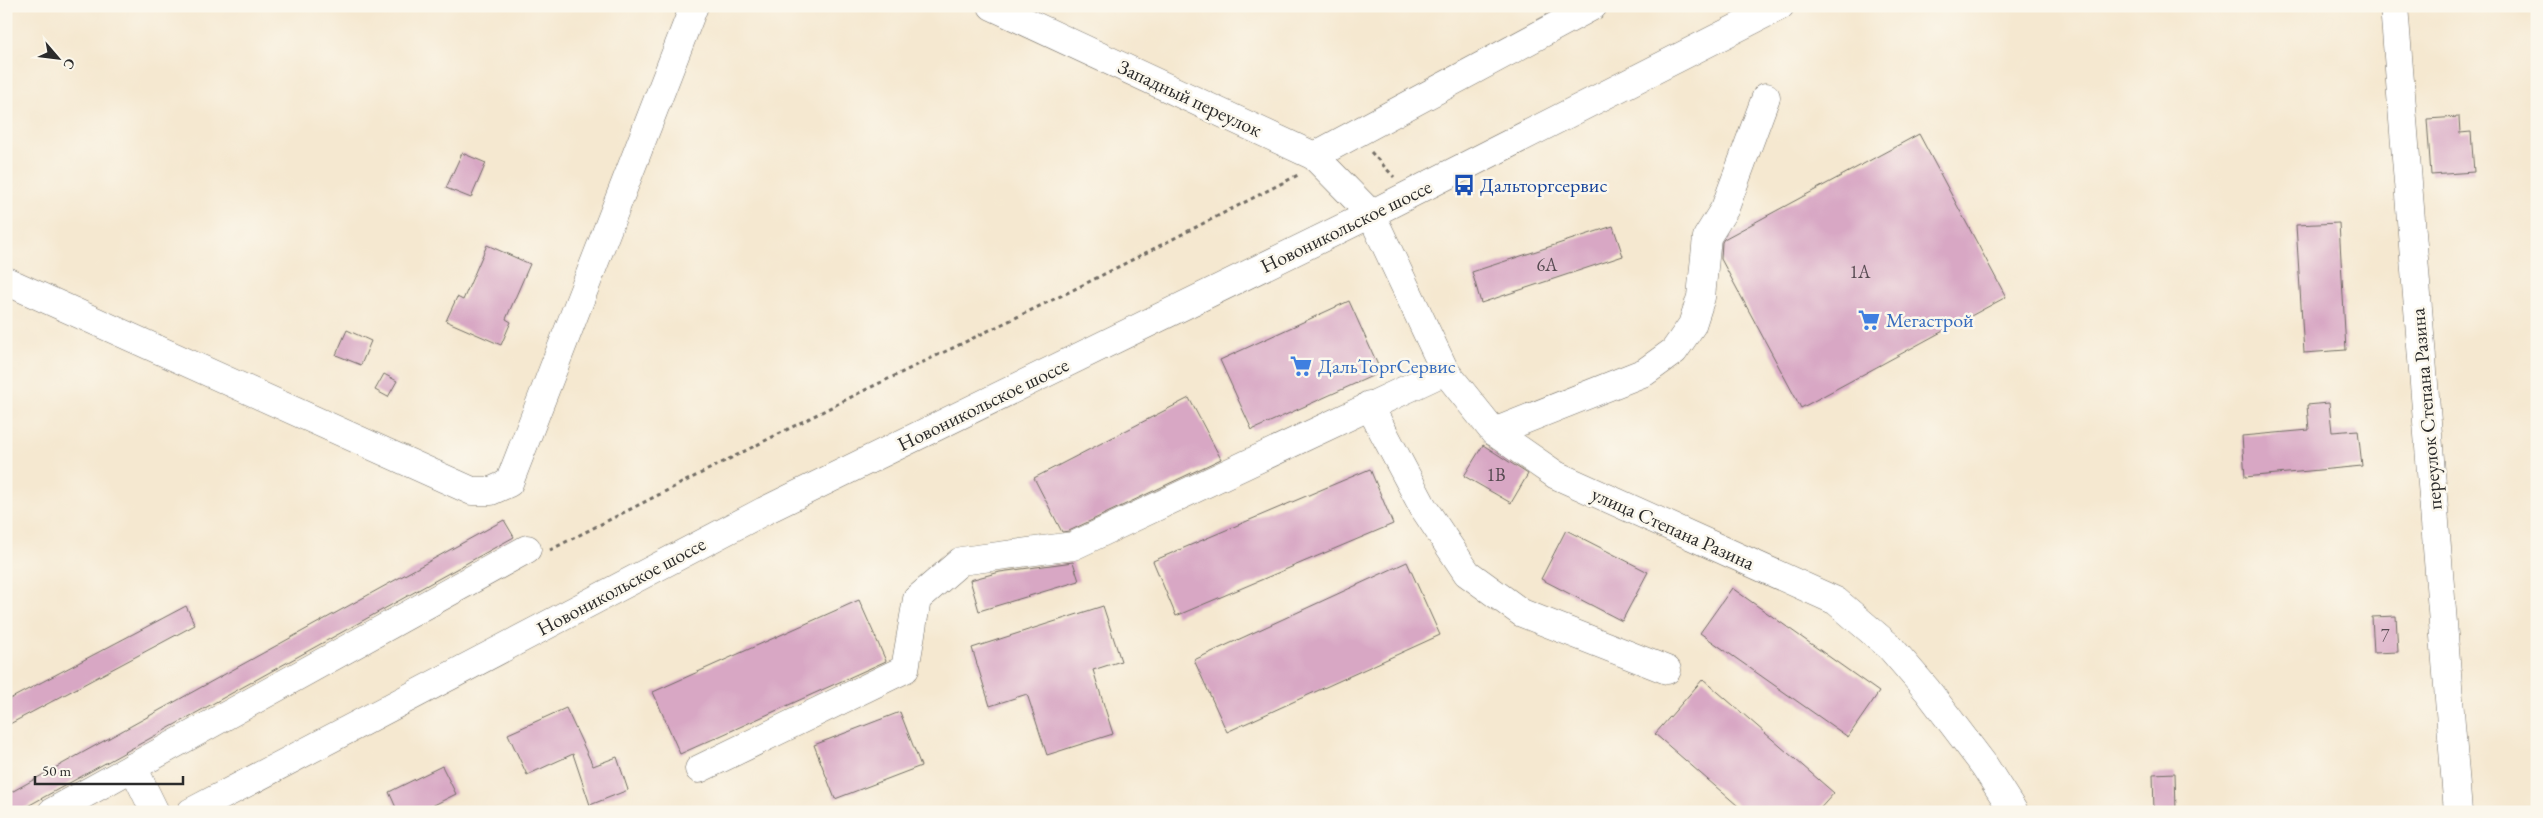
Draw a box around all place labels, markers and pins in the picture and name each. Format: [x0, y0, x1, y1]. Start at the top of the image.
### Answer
bus stop icon: Дальторгсервис [1451, 172, 1477, 198]
place label: Дальторгсервис [1480, 172, 1608, 198]
supermarket icon: Мегастрой [1856, 307, 1882, 333]
place label: Мегастрой [1886, 307, 1974, 333]
supermarket icon: ДальТоргСервис [1288, 353, 1314, 379]
place label: ДальТоргСервис [1318, 353, 1456, 379]

